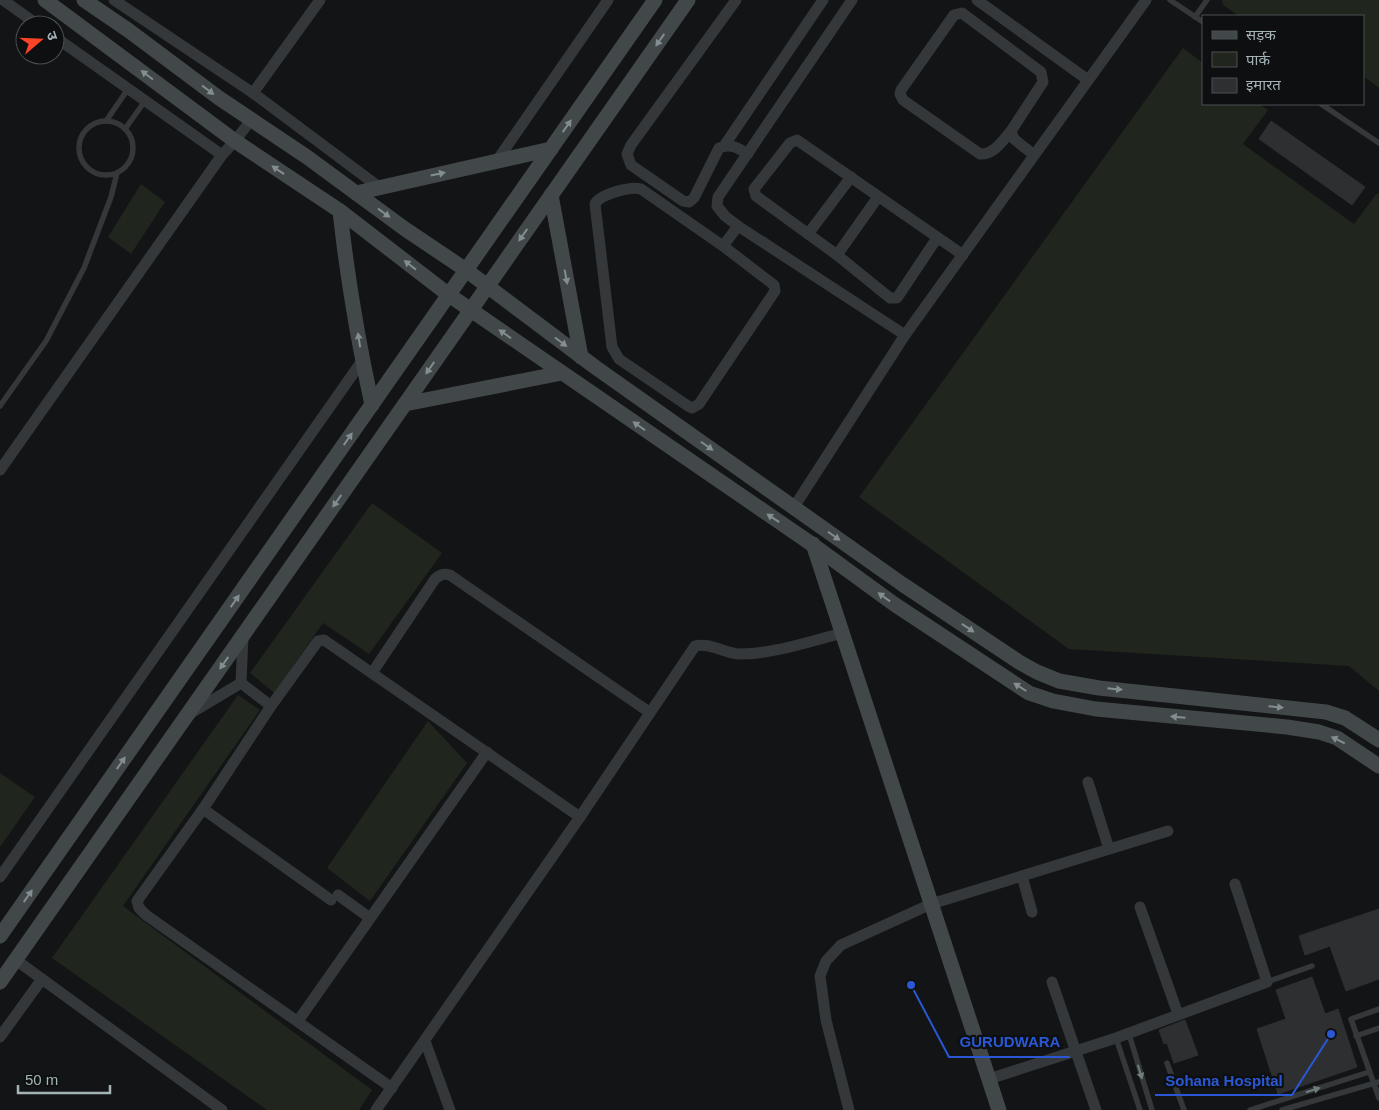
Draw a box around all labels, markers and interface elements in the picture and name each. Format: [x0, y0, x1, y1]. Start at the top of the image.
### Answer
north arrow [15, 15, 65, 65]
legend [1202, 15, 1364, 105]
text: सड़क [1246, 26, 1276, 43]
text: उ [43, 29, 61, 43]
one-way arrow [654, 33, 665, 46]
text: पार्क [1246, 51, 1270, 68]
one-way arrow [140, 70, 154, 80]
text: इमारत [1246, 76, 1281, 93]
one-way arrow [201, 85, 215, 95]
one-way arrow [562, 119, 572, 133]
one-way arrow [272, 165, 285, 175]
one-way arrow [430, 170, 445, 178]
one-way arrow [377, 208, 390, 219]
one-way arrow [518, 228, 528, 242]
one-way arrow [404, 260, 417, 271]
one-way arrow [563, 270, 571, 286]
one-way arrow [498, 329, 512, 339]
one-way arrow [354, 331, 362, 347]
one-way arrow [554, 336, 567, 347]
one-way arrow [425, 361, 435, 375]
one-way arrow [632, 421, 646, 431]
one-way arrow [343, 432, 353, 446]
one-way arrow [700, 441, 714, 451]
one-way arrow [332, 495, 342, 508]
one-way arrow [766, 513, 780, 523]
one-way arrow [827, 530, 840, 541]
one-way arrow [877, 592, 891, 602]
one-way arrow [229, 595, 240, 608]
one-way arrow [961, 623, 974, 632]
one-way arrow [218, 656, 229, 669]
one-way arrow [1013, 682, 1026, 691]
one-way arrow [1107, 685, 1123, 693]
one-way arrow [1269, 703, 1285, 711]
one-way arrow [1170, 713, 1186, 721]
one-way arrow [1331, 736, 1345, 744]
one-way arrow [116, 756, 126, 769]
one-way arrow [23, 889, 33, 902]
callout: GURUDWARA [949, 1027, 1070, 1057]
text: GURUDWARA [960, 1033, 1061, 1050]
scale bar [18, 1062, 110, 1094]
one-way arrow [1137, 1064, 1145, 1079]
callout: Sohana Hospital [1155, 1065, 1292, 1095]
text: 50 m [25, 1071, 58, 1088]
text: Sohana Hospital [1165, 1072, 1283, 1089]
one-way arrow [1306, 1086, 1321, 1094]

